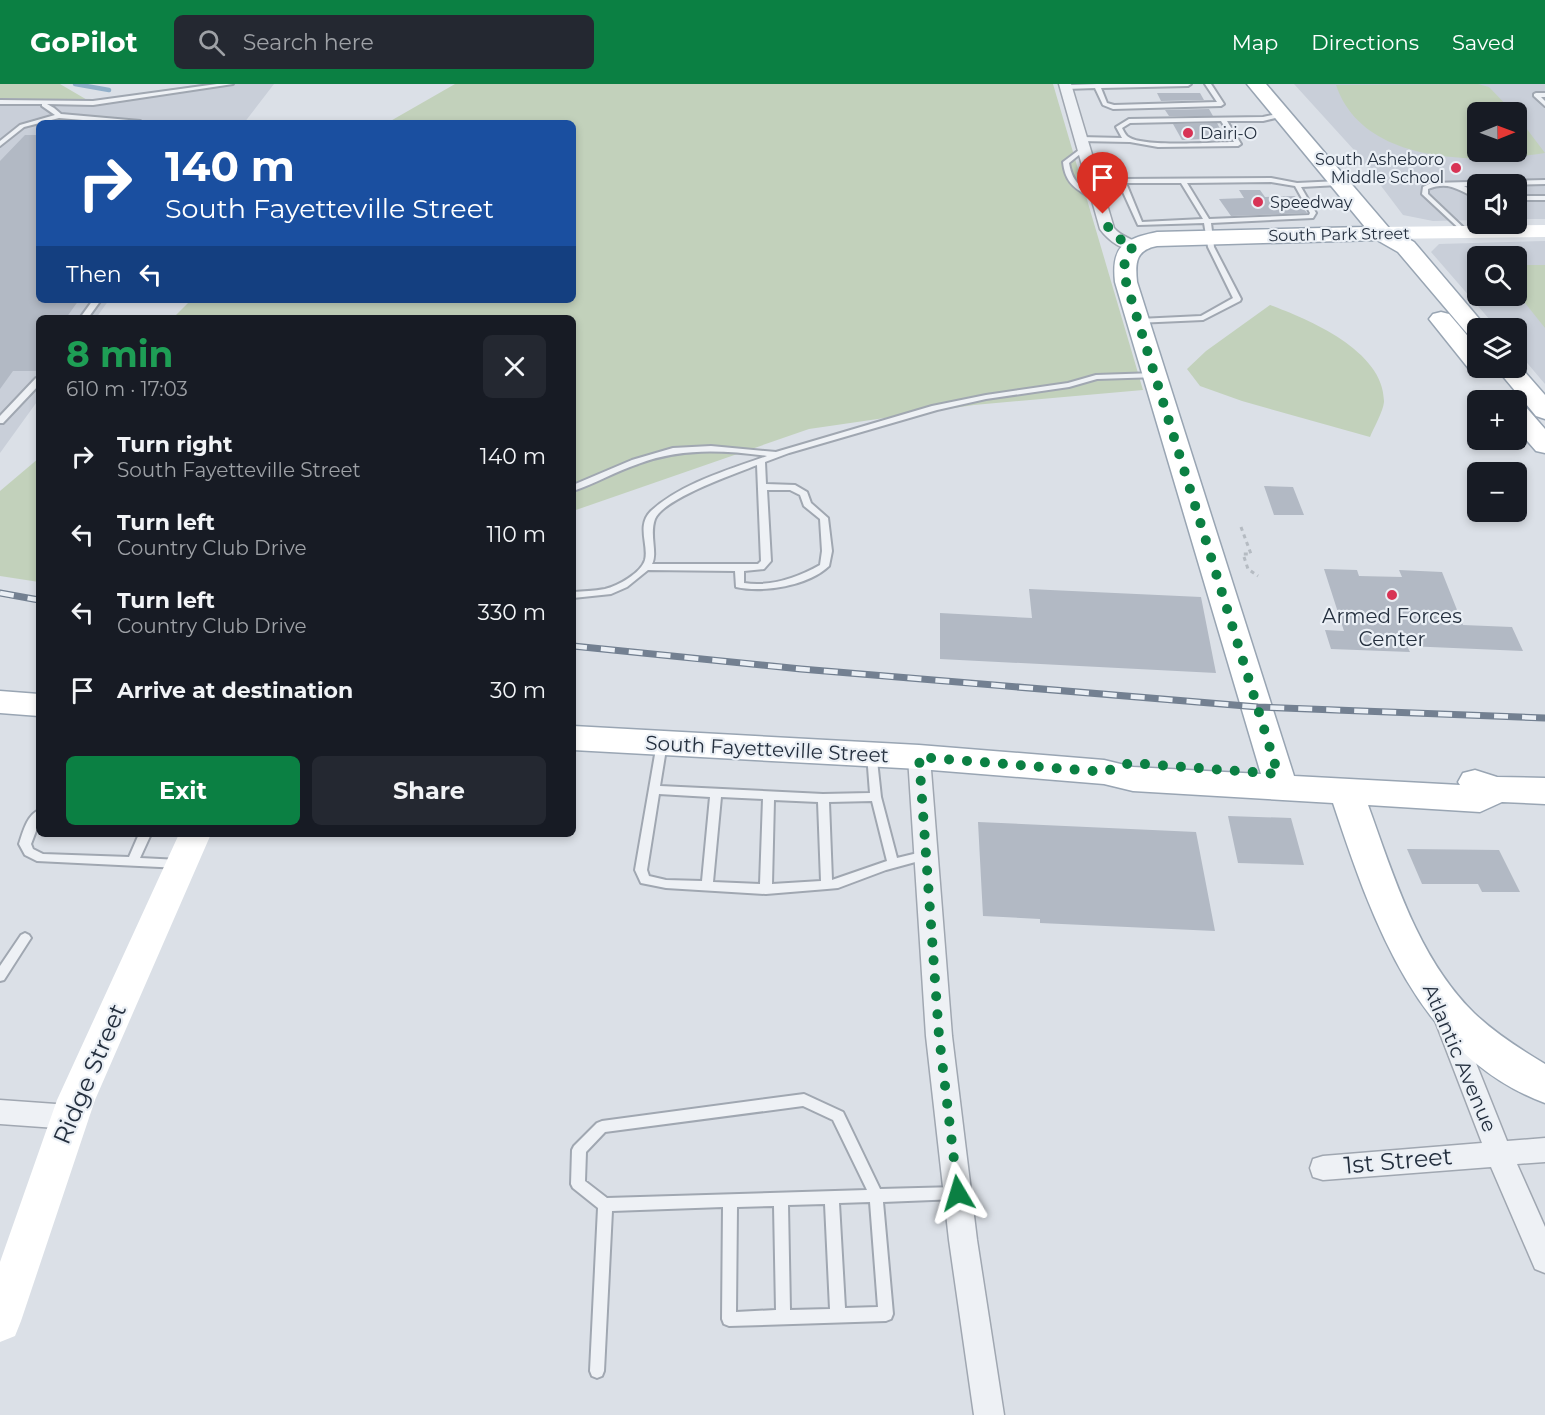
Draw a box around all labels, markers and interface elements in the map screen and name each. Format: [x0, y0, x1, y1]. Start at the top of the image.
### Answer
search box [174, 15, 594, 69]
text: GoPilot [30, 25, 138, 59]
icon: search [195, 26, 228, 59]
text: Search here [243, 29, 374, 56]
text: Map [1232, 30, 1278, 55]
text: Directions [1311, 30, 1419, 55]
text: Saved [1452, 30, 1515, 55]
north arrow [1467, 102, 1527, 162]
map controls [1467, 102, 1527, 522]
place label: Dairi-O [1200, 124, 1257, 143]
marker: Dairi-O [1181, 126, 1195, 140]
text: 140 m [165, 140, 295, 192]
icon: right [66, 144, 144, 222]
place label: South Asheboro Middle School [1315, 150, 1444, 187]
pin [1077, 152, 1128, 214]
icon: arrive [1086, 161, 1119, 194]
marker: South Asheboro Middle School [1449, 161, 1463, 175]
button: sound [1467, 174, 1527, 234]
text: South Fayetteville Street [165, 192, 494, 225]
place label: Speedway [1270, 193, 1353, 212]
marker: Speedway [1251, 195, 1265, 209]
street label: South Park Street [1268, 224, 1410, 245]
button: search [1467, 246, 1527, 306]
icon: left [134, 258, 167, 291]
text: Then [66, 261, 122, 288]
button: layers [1467, 318, 1527, 378]
text: 8 min [66, 332, 173, 376]
button: close [483, 335, 546, 398]
text: 610 m · 17:03 [66, 377, 188, 401]
button: + [1467, 390, 1527, 450]
text: Turn right [117, 431, 232, 458]
icon: right [66, 440, 99, 473]
text: 140 m [480, 443, 546, 470]
text: South Fayetteville Street [117, 458, 361, 482]
button: − [1467, 462, 1527, 522]
text: Turn left [117, 509, 215, 536]
icon: left [66, 518, 99, 551]
text: 110 m [486, 521, 546, 548]
text: Country Club Drive [117, 536, 307, 560]
text: Turn left [117, 587, 215, 614]
marker: Armed Forces Center [1385, 588, 1399, 602]
icon: left [66, 596, 99, 629]
text: 330 m [478, 599, 546, 626]
place label: Armed Forces Center [1322, 604, 1462, 651]
text: Country Club Drive [117, 614, 307, 638]
icon: arrive [66, 674, 99, 707]
text: Arrive at destination [117, 677, 353, 704]
text: 30 m [490, 677, 546, 704]
street label: South Fayetteville Street [645, 731, 889, 767]
button: Exit [66, 756, 300, 825]
button: Share [312, 756, 546, 825]
street label: Atlantic Avenue [1418, 980, 1502, 1136]
street label: Ridge Street [47, 999, 132, 1148]
street label: 1st Street [1342, 1141, 1454, 1180]
position arrow [926, 1161, 990, 1225]

